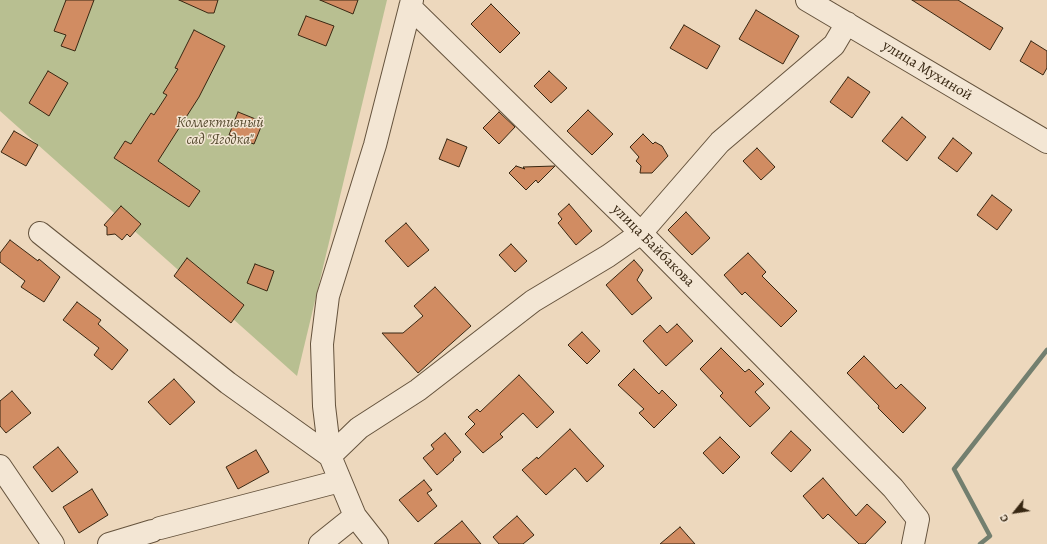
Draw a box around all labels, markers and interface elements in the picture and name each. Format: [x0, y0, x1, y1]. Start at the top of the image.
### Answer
street label: улица Мухиной [879, 37, 975, 105]
park label: Коллективный сад "Ягодка" [176, 114, 264, 149]
street label: улица Байбакова [608, 201, 698, 291]
north arrow [995, 492, 1035, 532]
text: С [996, 512, 1012, 525]

